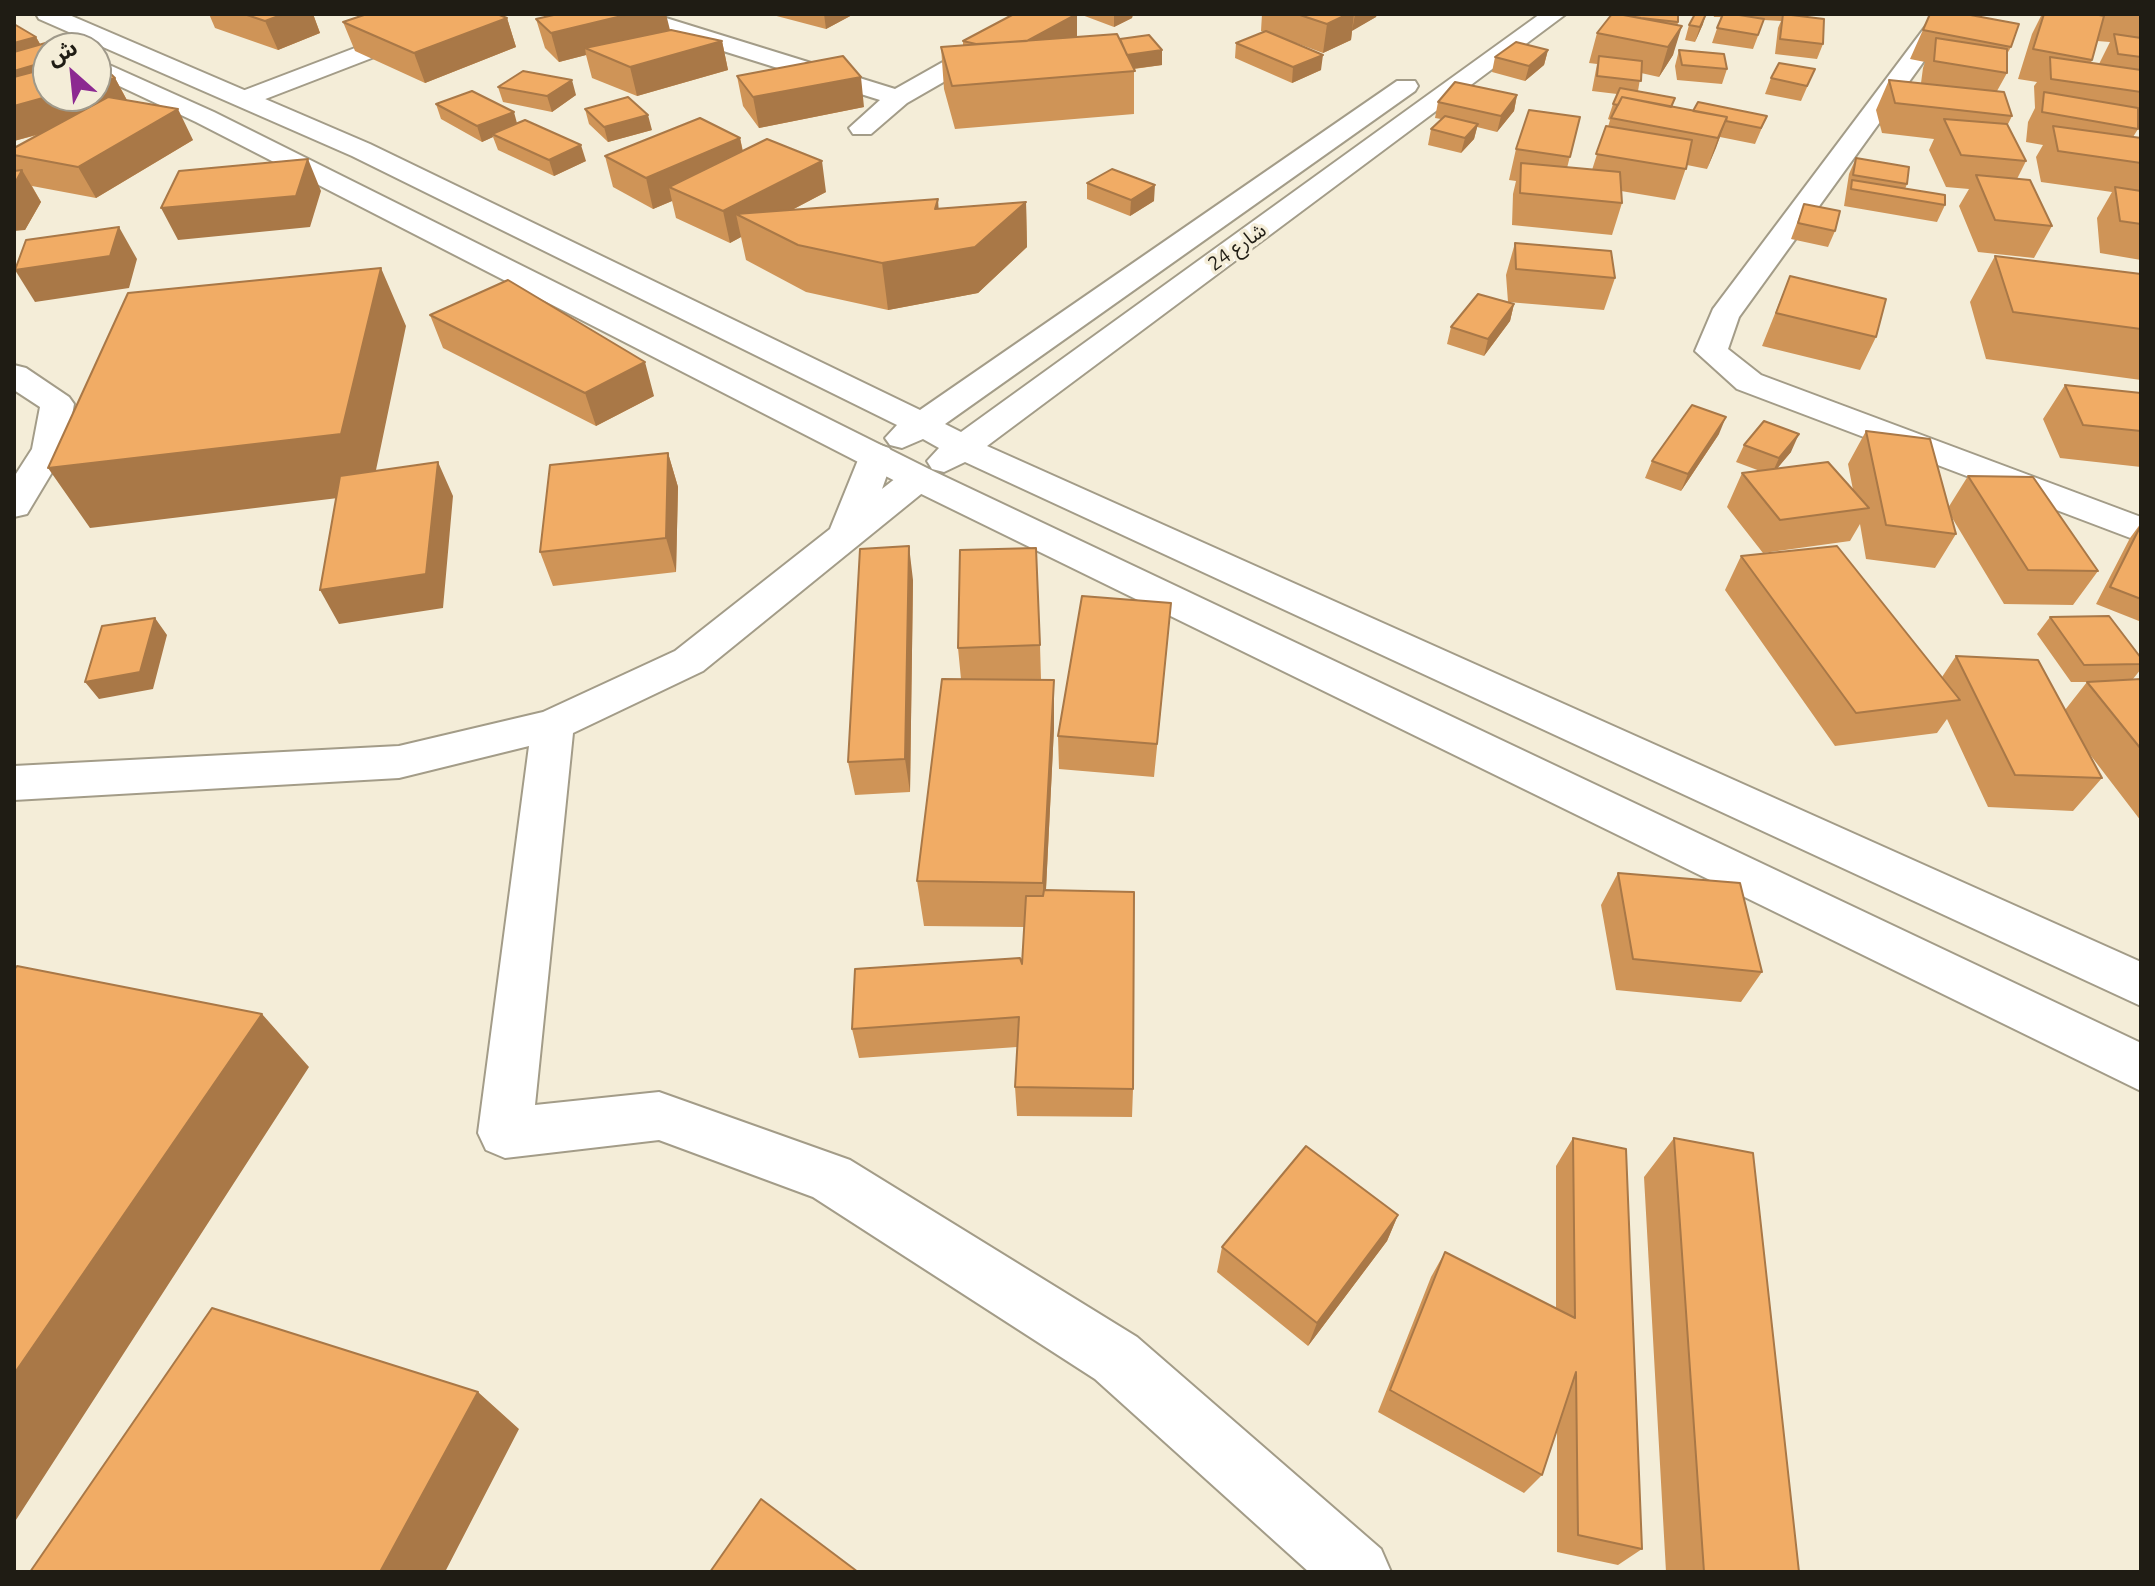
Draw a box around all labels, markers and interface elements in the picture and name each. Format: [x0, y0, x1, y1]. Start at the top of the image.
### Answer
north arrow [32, 32, 112, 112]
text: ش [43, 34, 81, 70]
street label: شارع 24 [1203, 218, 1271, 276]

